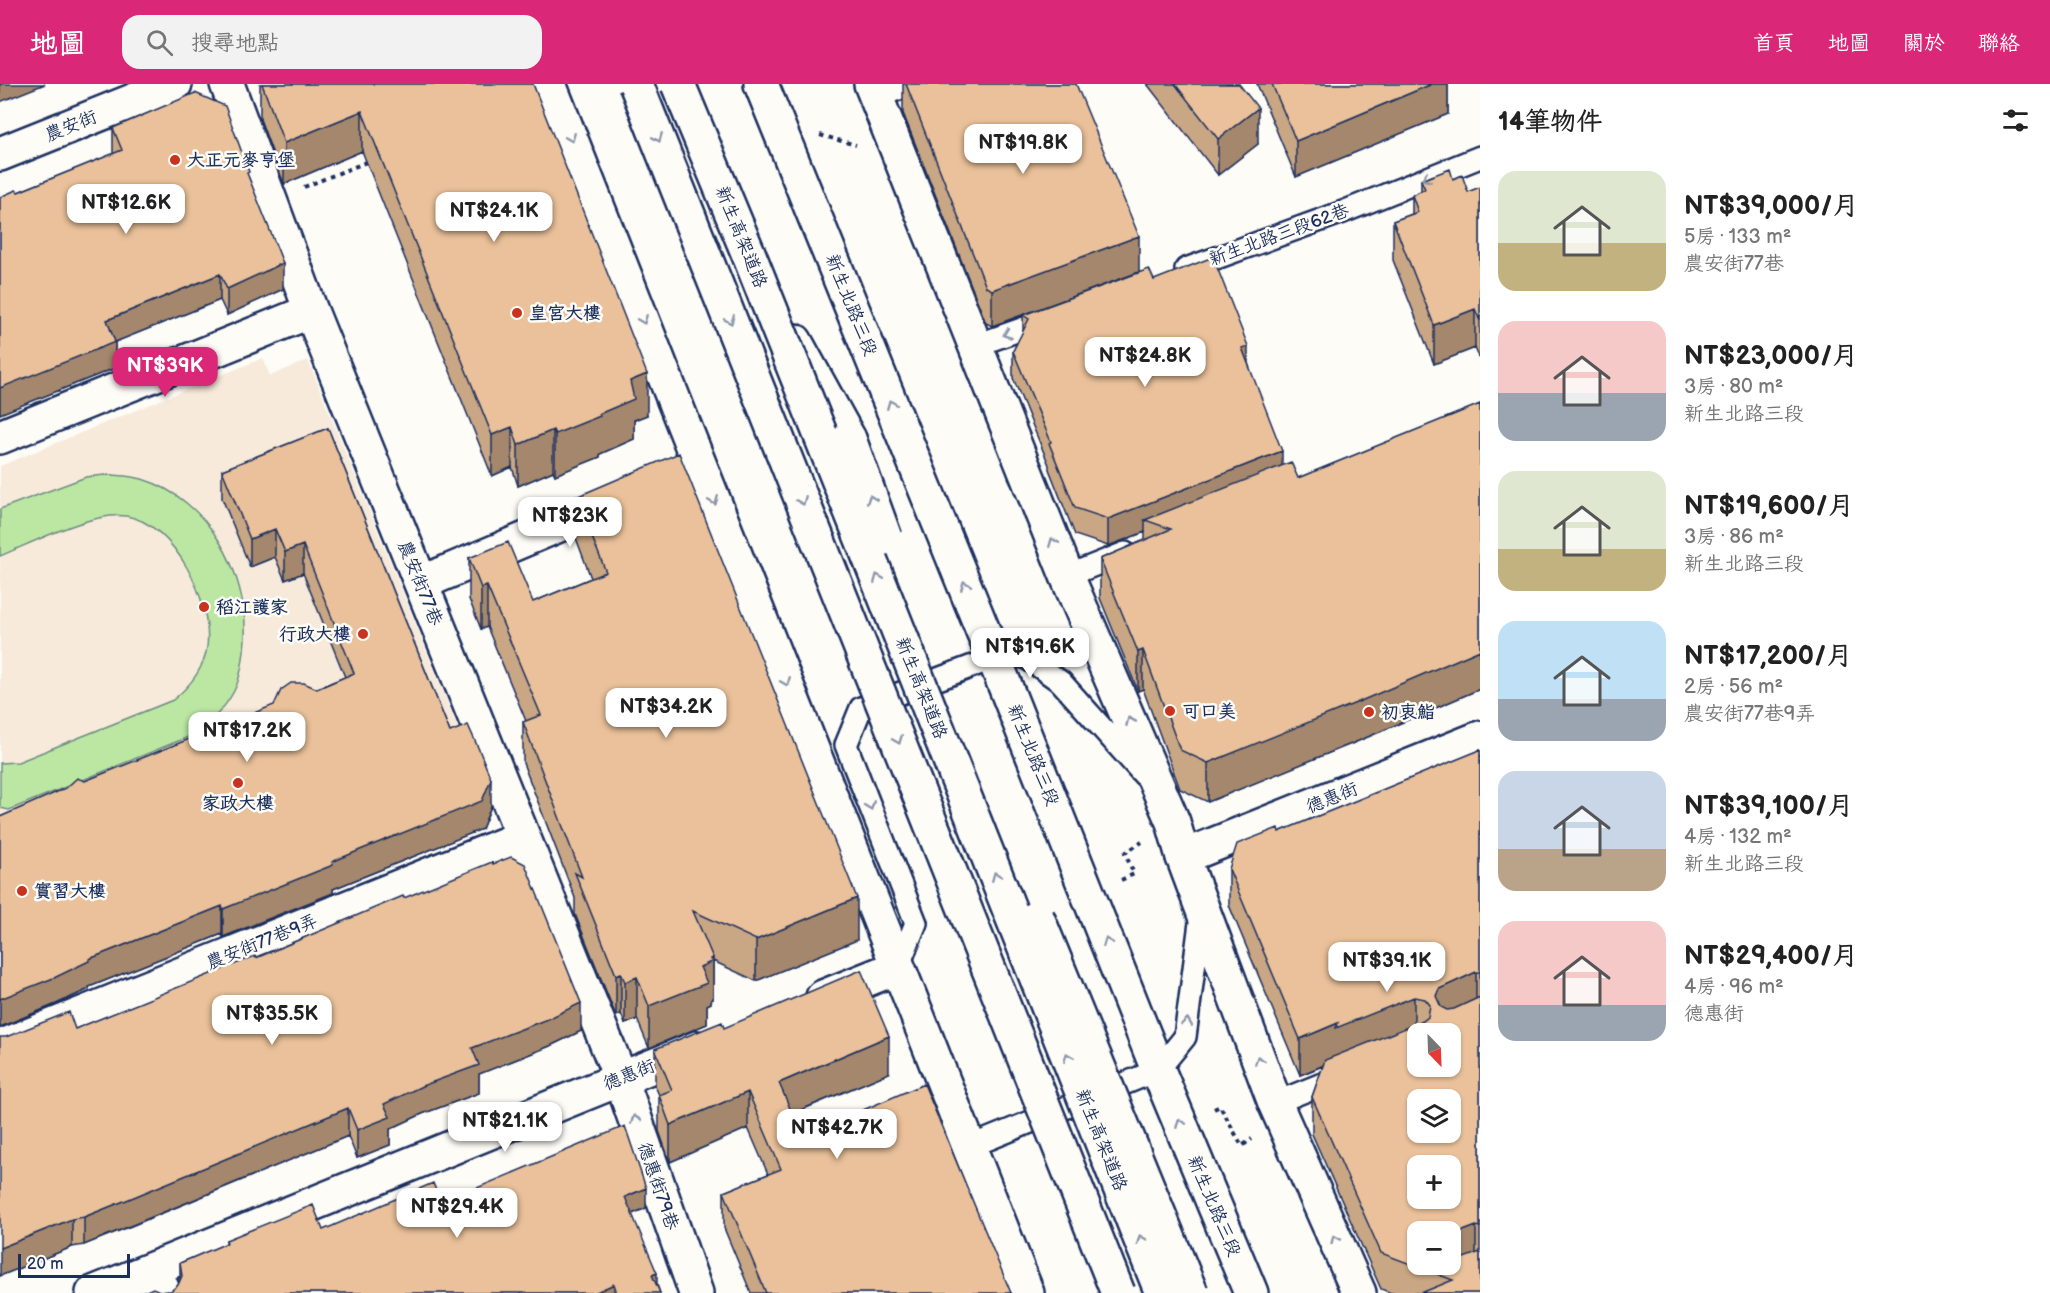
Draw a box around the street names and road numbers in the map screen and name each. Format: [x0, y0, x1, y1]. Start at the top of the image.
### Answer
street label: 農安街 [42, 106, 100, 146]
street label: 新生高架道路 [711, 183, 771, 291]
street label: 新生北路三段62巷 [1206, 200, 1352, 270]
street label: 新生北路三段 [821, 251, 881, 359]
street label: 農安街77巷 [393, 537, 447, 629]
street label: 新生高架道路 [891, 634, 951, 742]
street label: 新生北路三段 [1003, 701, 1063, 809]
street label: 德惠街 [1303, 778, 1361, 818]
street label: 農安街77巷9弄 [203, 910, 321, 974]
street label: 德惠街 [600, 1055, 658, 1095]
street label: 新生高架道路 [1071, 1086, 1131, 1194]
street label: 德惠街79巷 [633, 1139, 683, 1233]
street label: 新生北路三段 [1183, 1152, 1245, 1260]

